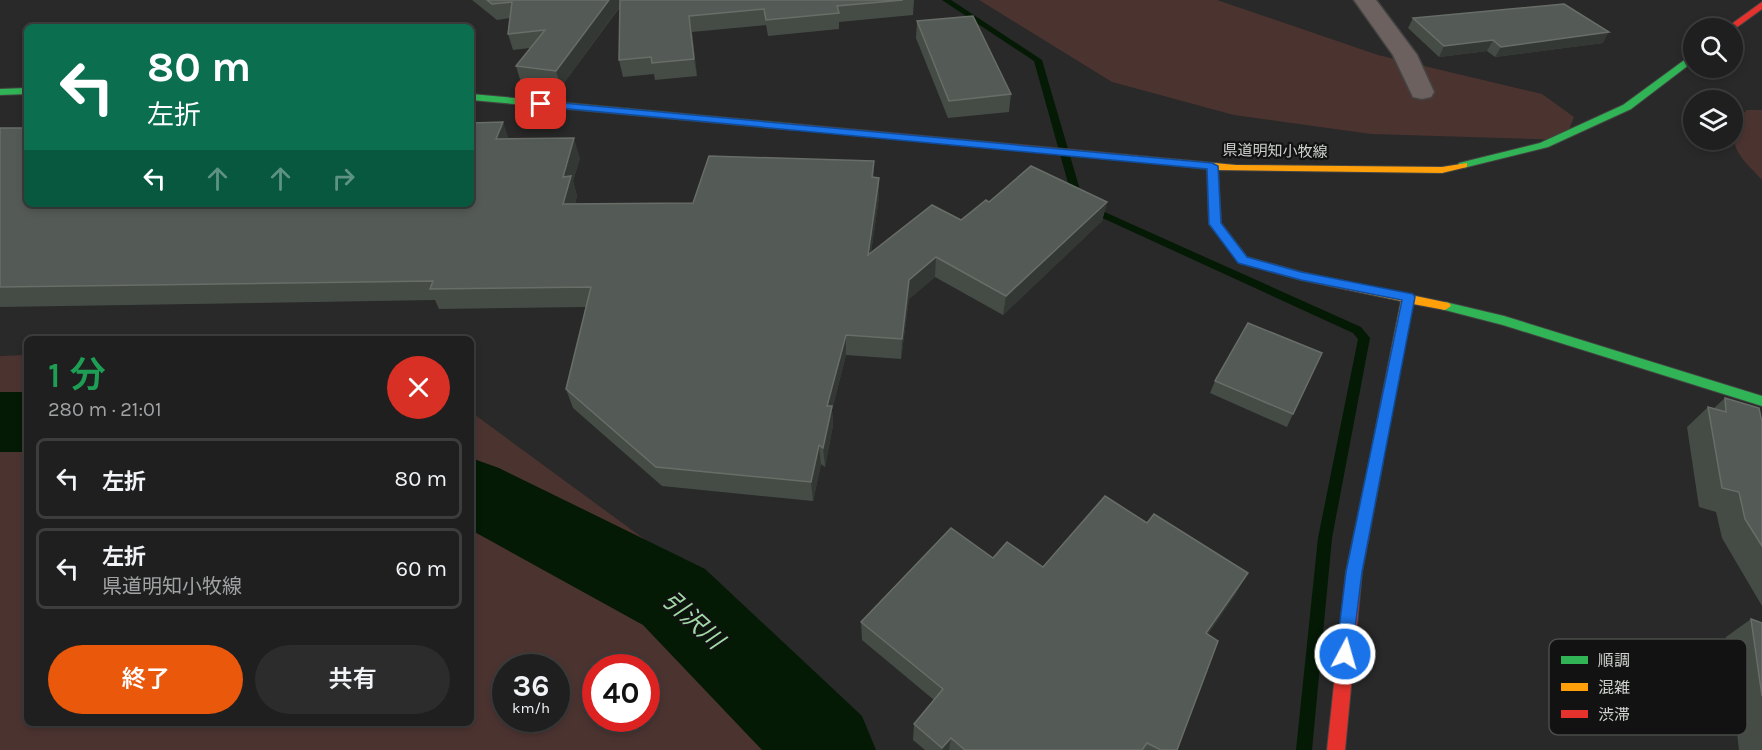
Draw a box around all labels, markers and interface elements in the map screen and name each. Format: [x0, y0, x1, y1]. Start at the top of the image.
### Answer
map controls [1683, 18, 1743, 150]
button: search [1683, 18, 1743, 78]
text: 80 m [147, 42, 251, 92]
icon: left [48, 48, 126, 126]
pin [515, 78, 566, 129]
icon: arrive [524, 87, 557, 120]
button: layers [1683, 90, 1743, 150]
text: 左折 [147, 99, 201, 131]
street label: 県道明知小牧線 [1222, 141, 1328, 161]
icon: left [138, 162, 171, 195]
icon: ahead [201, 162, 234, 195]
icon: ahead [264, 162, 297, 195]
icon: right [327, 162, 360, 195]
text: 1 分 [48, 354, 106, 396]
button: close [387, 356, 450, 419]
text: 280 m · 21:01 [48, 398, 162, 421]
icon: left [51, 462, 84, 495]
text: 80 m [395, 466, 447, 492]
text: 左折 [102, 469, 146, 495]
text: 左折 [102, 544, 146, 570]
icon: left [51, 552, 84, 585]
text: 60 m [396, 556, 447, 582]
text: 県道明知小牧線 [102, 575, 242, 598]
water label: 引沢川 [657, 586, 731, 657]
position arrow [1313, 622, 1377, 686]
legend [1549, 639, 1747, 735]
button: 終了 [48, 645, 243, 714]
button: 共有 [255, 645, 450, 714]
text: 順調 [1598, 651, 1630, 670]
speed limit sign: 40 [582, 654, 660, 732]
text: 36 [513, 668, 549, 704]
text: 混雑 [1598, 678, 1630, 697]
text: km/h [512, 699, 550, 717]
text: 渋滞 [1598, 705, 1630, 724]

